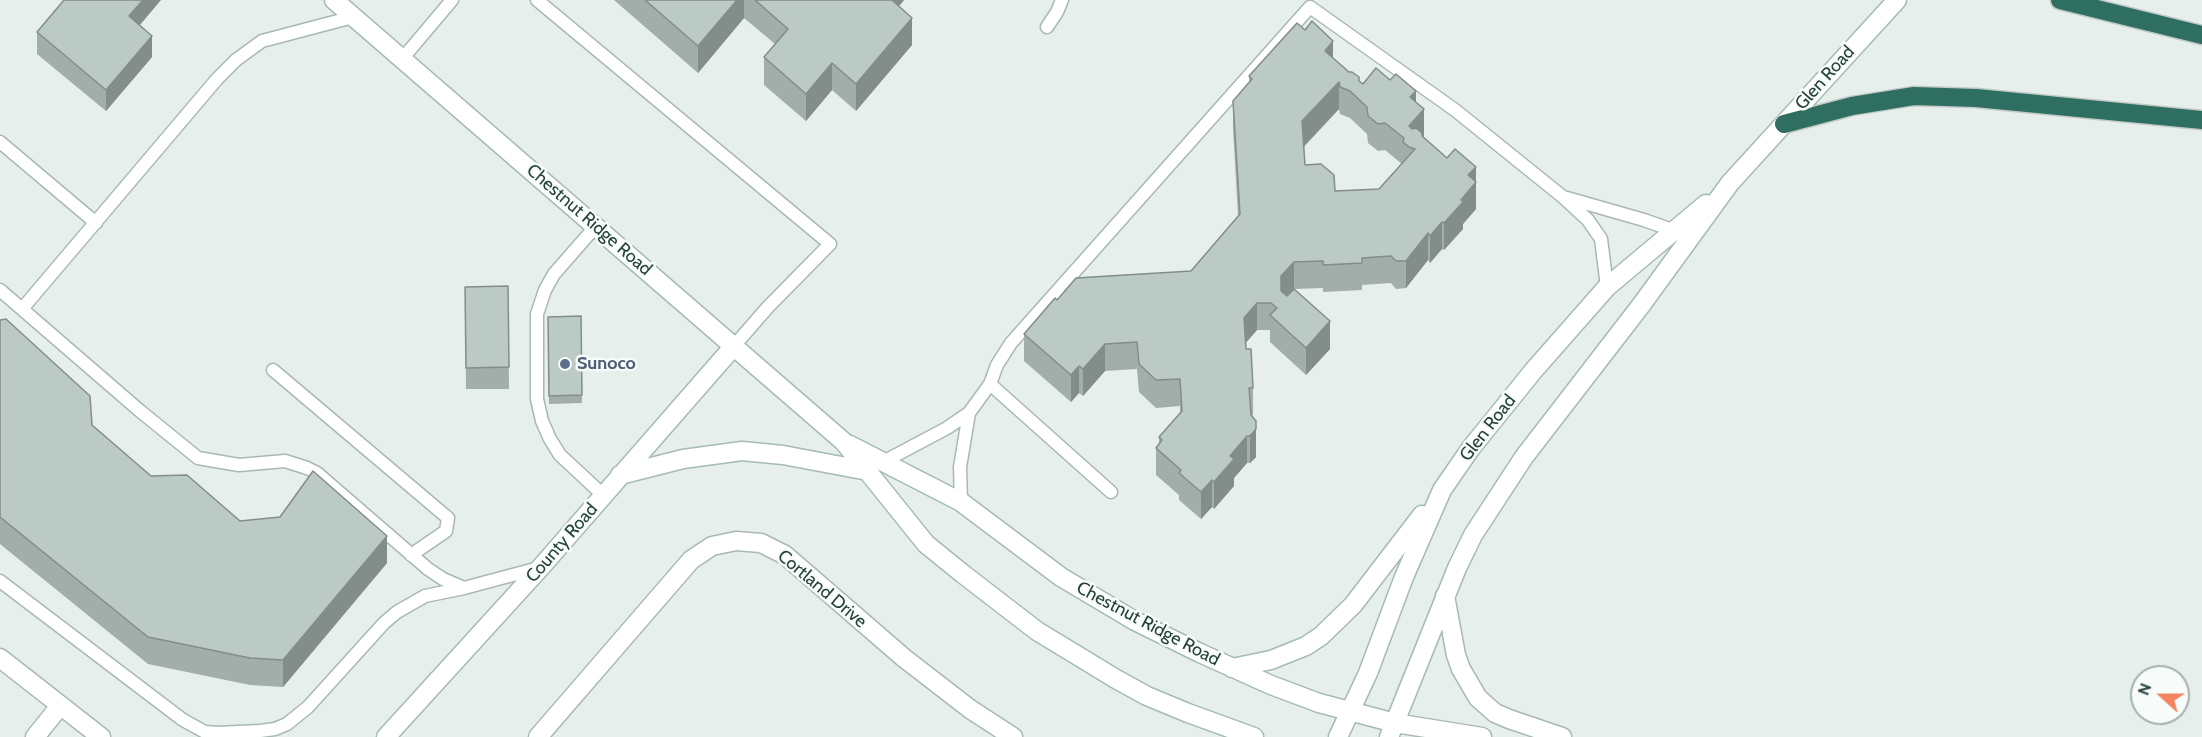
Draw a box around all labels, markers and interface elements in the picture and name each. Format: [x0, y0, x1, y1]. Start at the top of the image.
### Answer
street label: Glen Road [1791, 42, 1859, 114]
street label: Chestnut Ridge Road [522, 160, 656, 280]
place label: Sunoco [577, 353, 636, 375]
marker: Sunoco [558, 357, 572, 371]
street label: Glen Road [1455, 390, 1521, 466]
street label: County Road [522, 499, 602, 587]
street label: Cortland Drive [773, 545, 871, 633]
street label: Chestnut Ridge Road [1073, 577, 1223, 671]
north arrow [2130, 665, 2190, 725]
text: N [2134, 680, 2155, 698]

